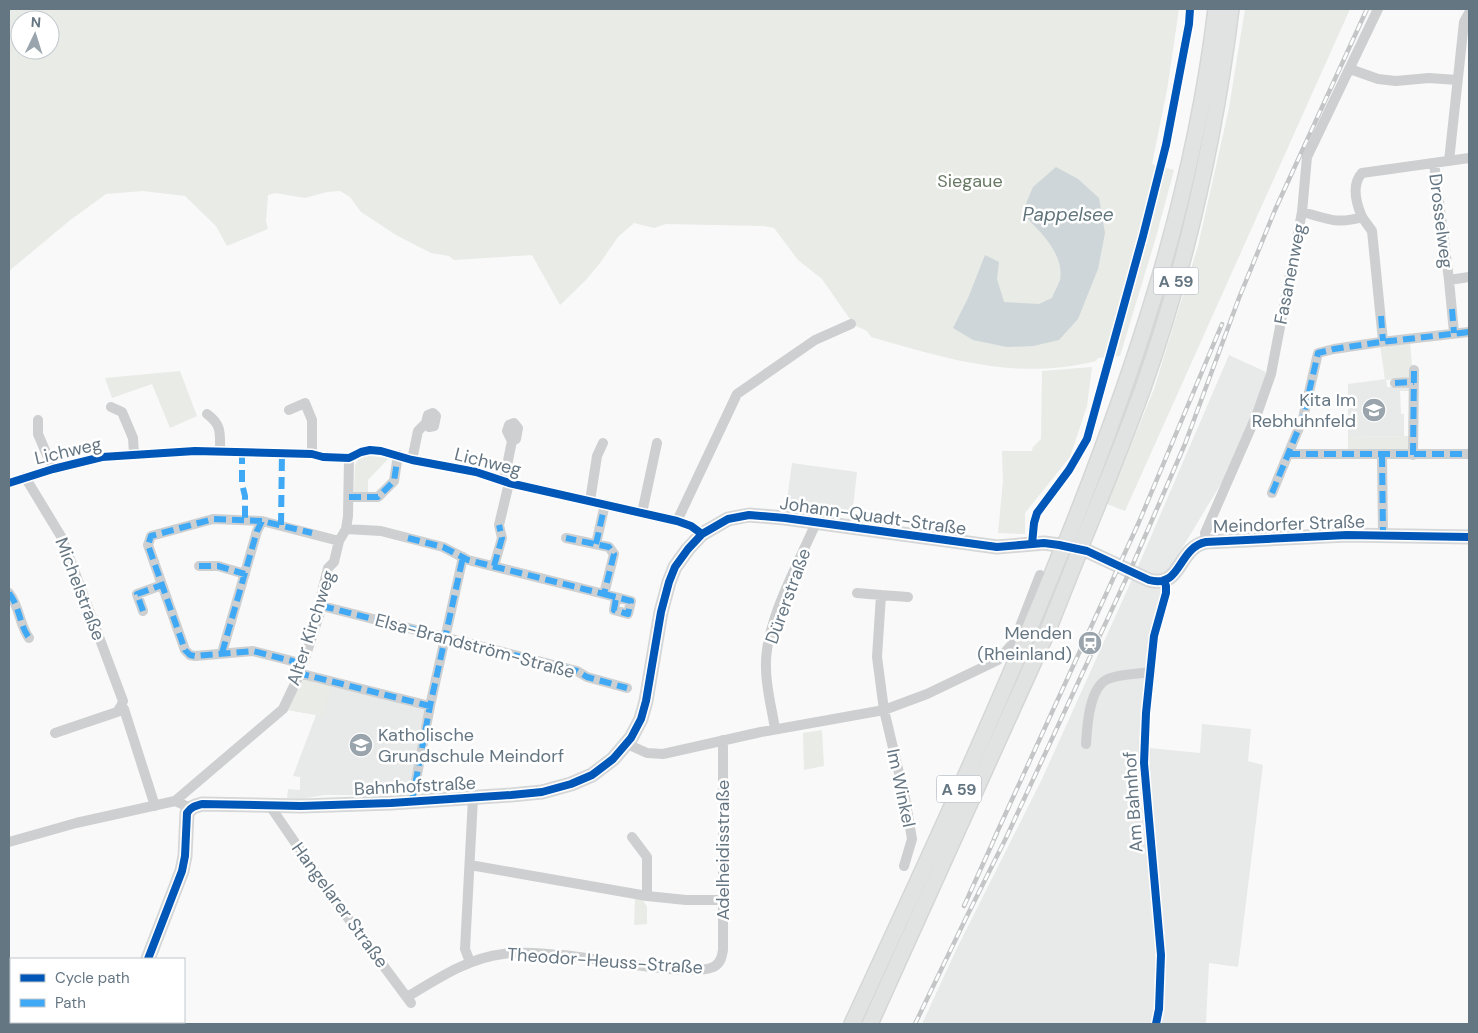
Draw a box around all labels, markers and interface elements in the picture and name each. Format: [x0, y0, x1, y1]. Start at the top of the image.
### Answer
north arrow [10, 10, 60, 60]
text: N [30, 13, 42, 31]
park label: Siegaue [937, 169, 1003, 193]
street label: Drosselweg [1423, 172, 1459, 270]
water label: Pappelsee [1022, 202, 1114, 227]
street label: Fasanenweg [1268, 222, 1312, 326]
road number: A 59 [1154, 268, 1198, 294]
place label: Kita Im Rebhuhnfeld [1252, 388, 1356, 433]
school or university icon: Kita Im Rebhuhnfeld [1361, 397, 1387, 423]
street label: Lichweg [32, 432, 104, 470]
street label: Lichweg [452, 442, 524, 482]
street label: Johann-Quadt-Straße [778, 491, 968, 541]
street label: Meindorfer Straße [1213, 509, 1365, 539]
street label: Michelstraße [49, 534, 111, 644]
street label: Dürerstraße [760, 545, 816, 647]
street label: Alter Kirchweg [281, 567, 341, 689]
street label: Elsa-Brandström-Straße [372, 608, 578, 684]
place label: Menden (Rheinland) [977, 621, 1072, 666]
station icon: Menden (Rheinland) [1077, 630, 1103, 656]
place label: Katholische Grundschule Meindorf [378, 723, 564, 768]
school or university icon: Katholische Grundschule Meindorf [348, 732, 374, 758]
street label: Im Winkel [881, 746, 921, 830]
street label: Am Bahnhof [1117, 751, 1149, 853]
street label: Bahnhofstraße [353, 771, 477, 801]
road number: A 59 [936, 776, 982, 802]
street label: Adelheidisstraße [711, 780, 735, 920]
street label: Hangelarer Straße [286, 837, 394, 973]
street label: Theodor-Heuss-Straße [506, 942, 704, 980]
legend [10, 958, 185, 1023]
text: Cycle path [55, 968, 130, 988]
text: Path [55, 993, 86, 1013]

